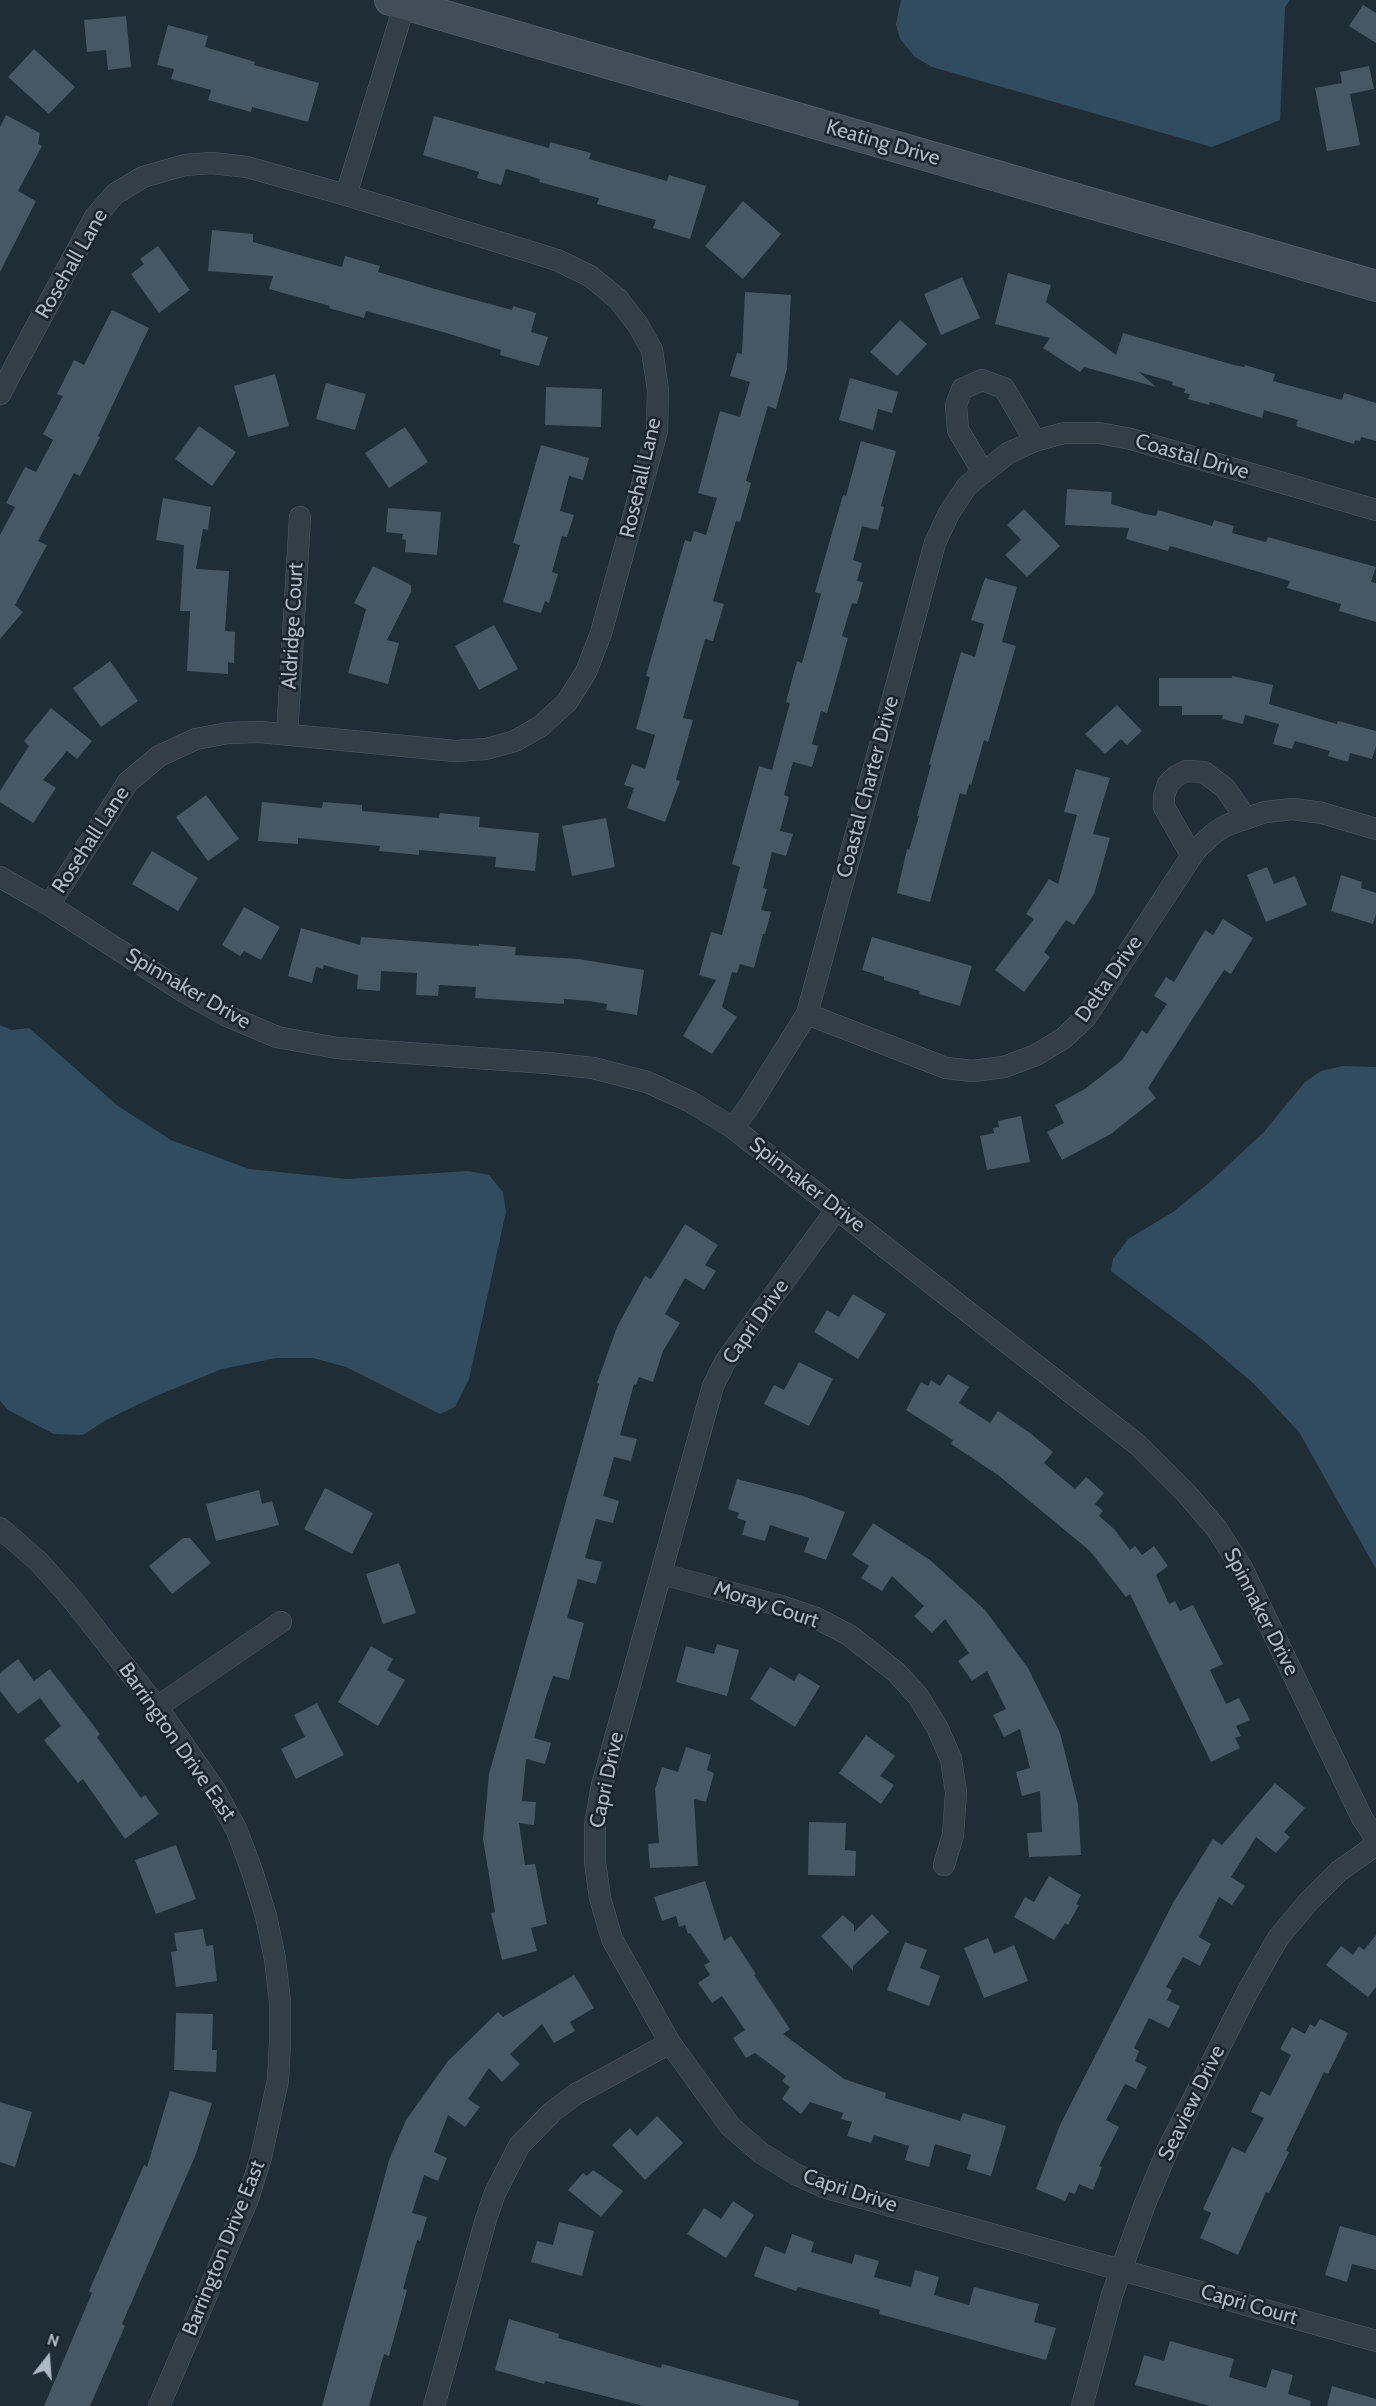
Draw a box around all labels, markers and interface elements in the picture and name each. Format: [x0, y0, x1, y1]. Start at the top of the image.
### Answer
street label: Keating Drive [823, 115, 943, 171]
street label: Rosehall Lane [30, 205, 114, 323]
street label: Rosehall Lane [615, 416, 667, 540]
street label: Coastal Drive [1132, 429, 1252, 485]
street label: Aldridge Court [277, 562, 309, 690]
street label: Coastal Charter Drive [832, 693, 904, 881]
street label: Rosehall Lane [47, 782, 135, 898]
street label: Delta Drive [1070, 931, 1148, 1027]
street label: Spinnaker Drive [121, 943, 255, 1035]
street label: Spinnaker Drive [744, 1132, 870, 1238]
street label: Capri Drive [718, 1275, 794, 1369]
street label: Spinnaker Drive [1218, 1544, 1304, 1680]
street label: Moray Court [710, 1576, 822, 1634]
street label: Barrington Drive East [113, 1658, 241, 1826]
street label: Capri Drive [585, 1730, 629, 1830]
street label: Seaview Drive [1153, 2041, 1231, 2165]
street label: Barrington Drive East [177, 2157, 271, 2339]
street label: Capri Drive [800, 2164, 900, 2218]
street label: Capri Court [1198, 2279, 1300, 2331]
north arrow [18, 2328, 78, 2388]
text: N [45, 2330, 62, 2351]

